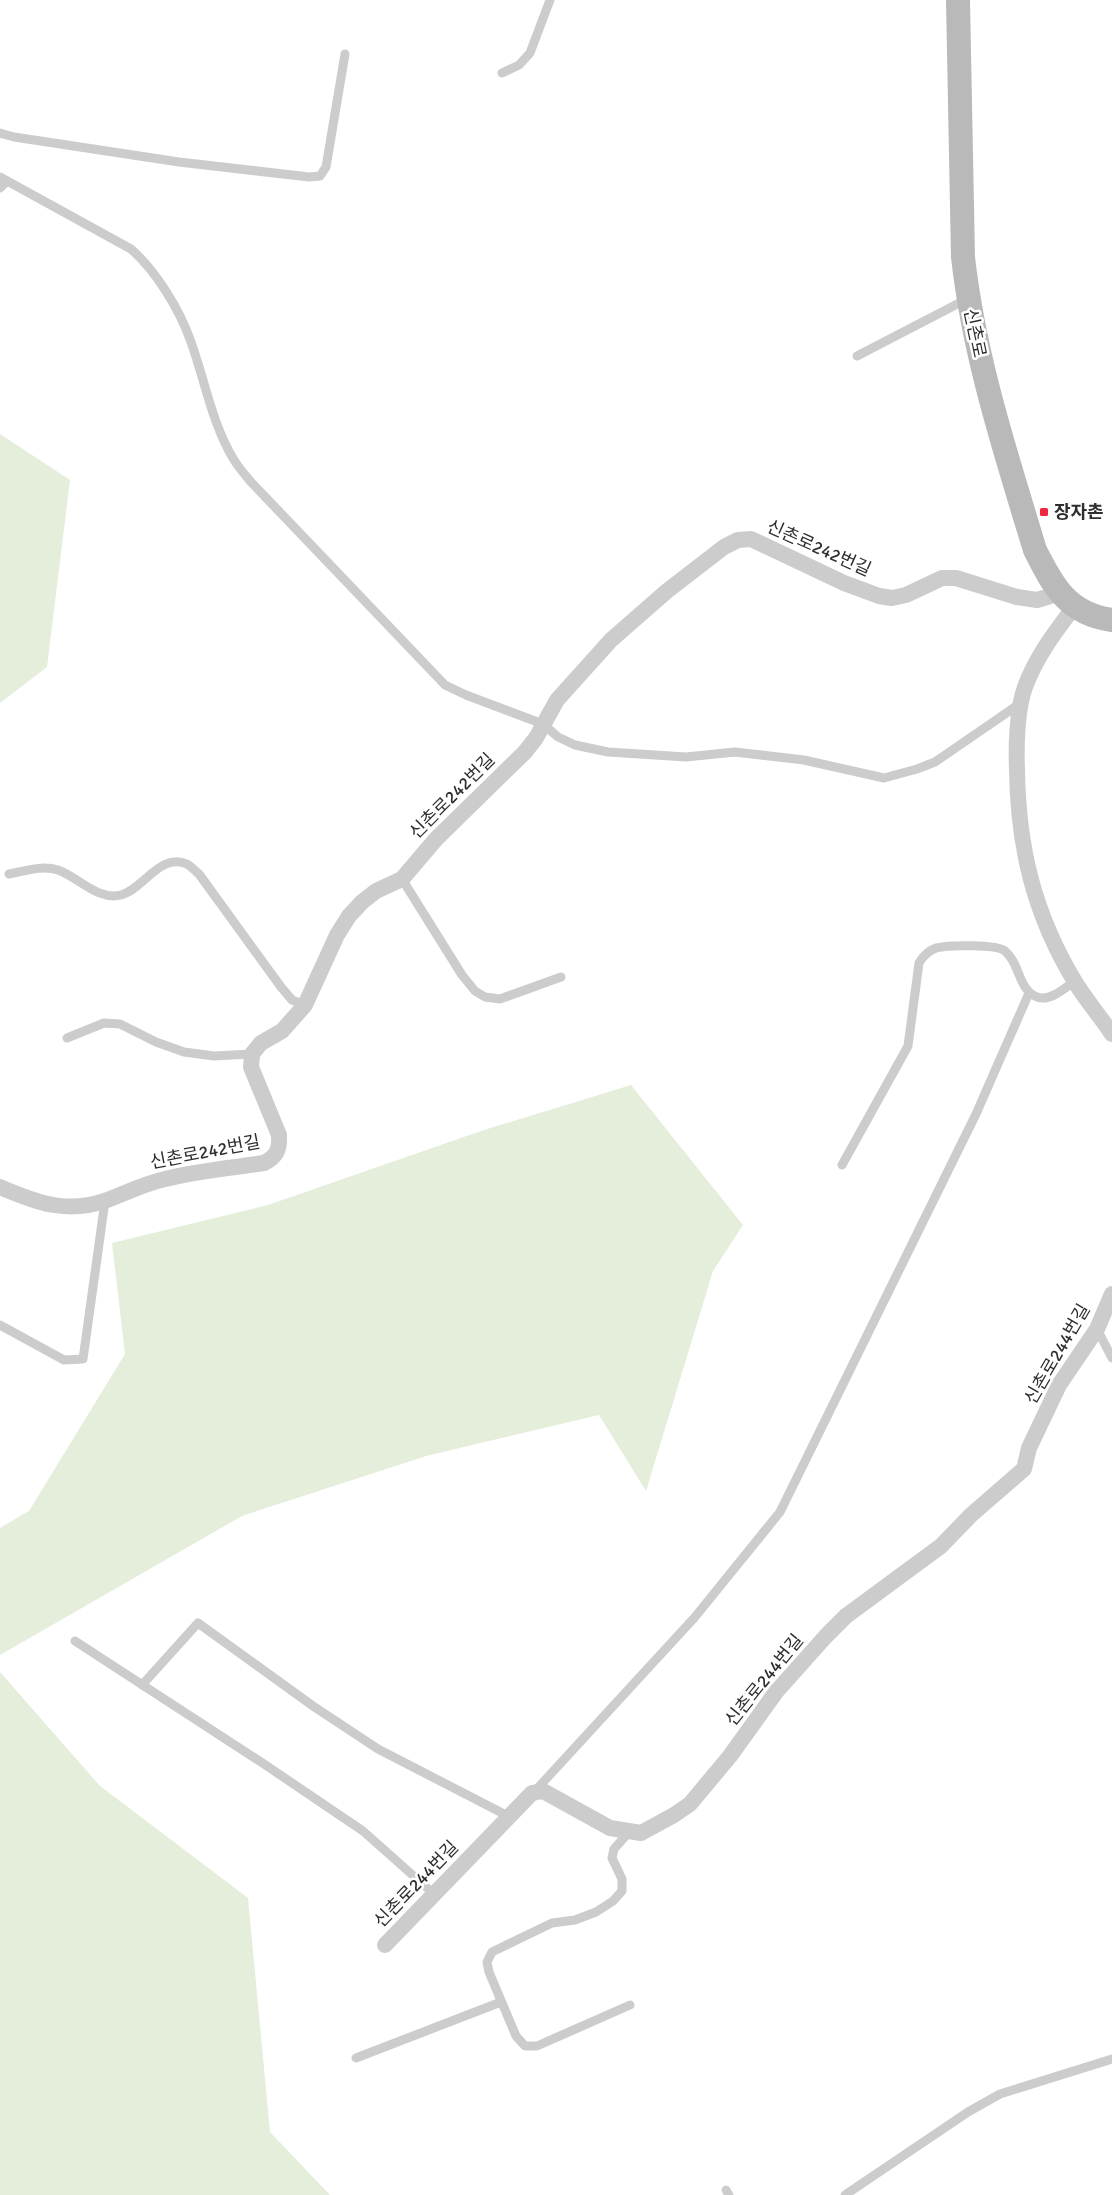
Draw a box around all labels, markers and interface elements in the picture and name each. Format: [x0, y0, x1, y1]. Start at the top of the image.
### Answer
street label: 신촌로 [959, 306, 991, 360]
place label: 장자촌 [1054, 501, 1104, 523]
marker: 장자촌 [1038, 506, 1050, 518]
street label: 신촌로242번길 [763, 515, 875, 581]
street label: 신촌로242번길 [405, 749, 499, 843]
street label: 신촌로242번길 [148, 1131, 262, 1173]
street label: 신촌로244번길 [1019, 1300, 1095, 1408]
street label: 신촌로244번길 [720, 1630, 808, 1730]
street label: 신촌로244번길 [369, 1836, 463, 1932]

